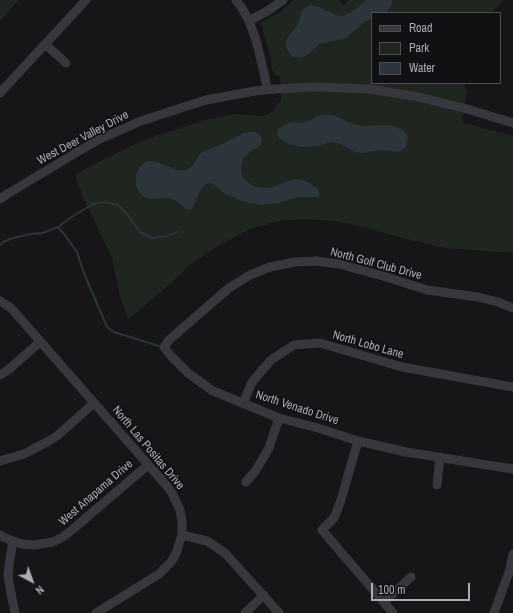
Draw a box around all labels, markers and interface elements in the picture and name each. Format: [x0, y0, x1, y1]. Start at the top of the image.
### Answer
legend [371, 12, 501, 84]
text: Road [409, 20, 433, 36]
text: Park [409, 40, 429, 56]
text: Water [409, 60, 435, 76]
street label: West Deer Valley Drive [35, 108, 131, 168]
street label: North Golf Club Drive [329, 245, 423, 283]
street label: North Lobo Lane [331, 328, 405, 362]
street label: North Venado Drive [254, 388, 340, 428]
street label: North Las Positas Drive [109, 403, 187, 493]
street label: West Anapama Drive [56, 457, 136, 529]
north arrow [12, 561, 52, 601]
scale bar [373, 575, 472, 601]
text: 100 m [378, 582, 405, 598]
text: N [33, 583, 47, 597]

